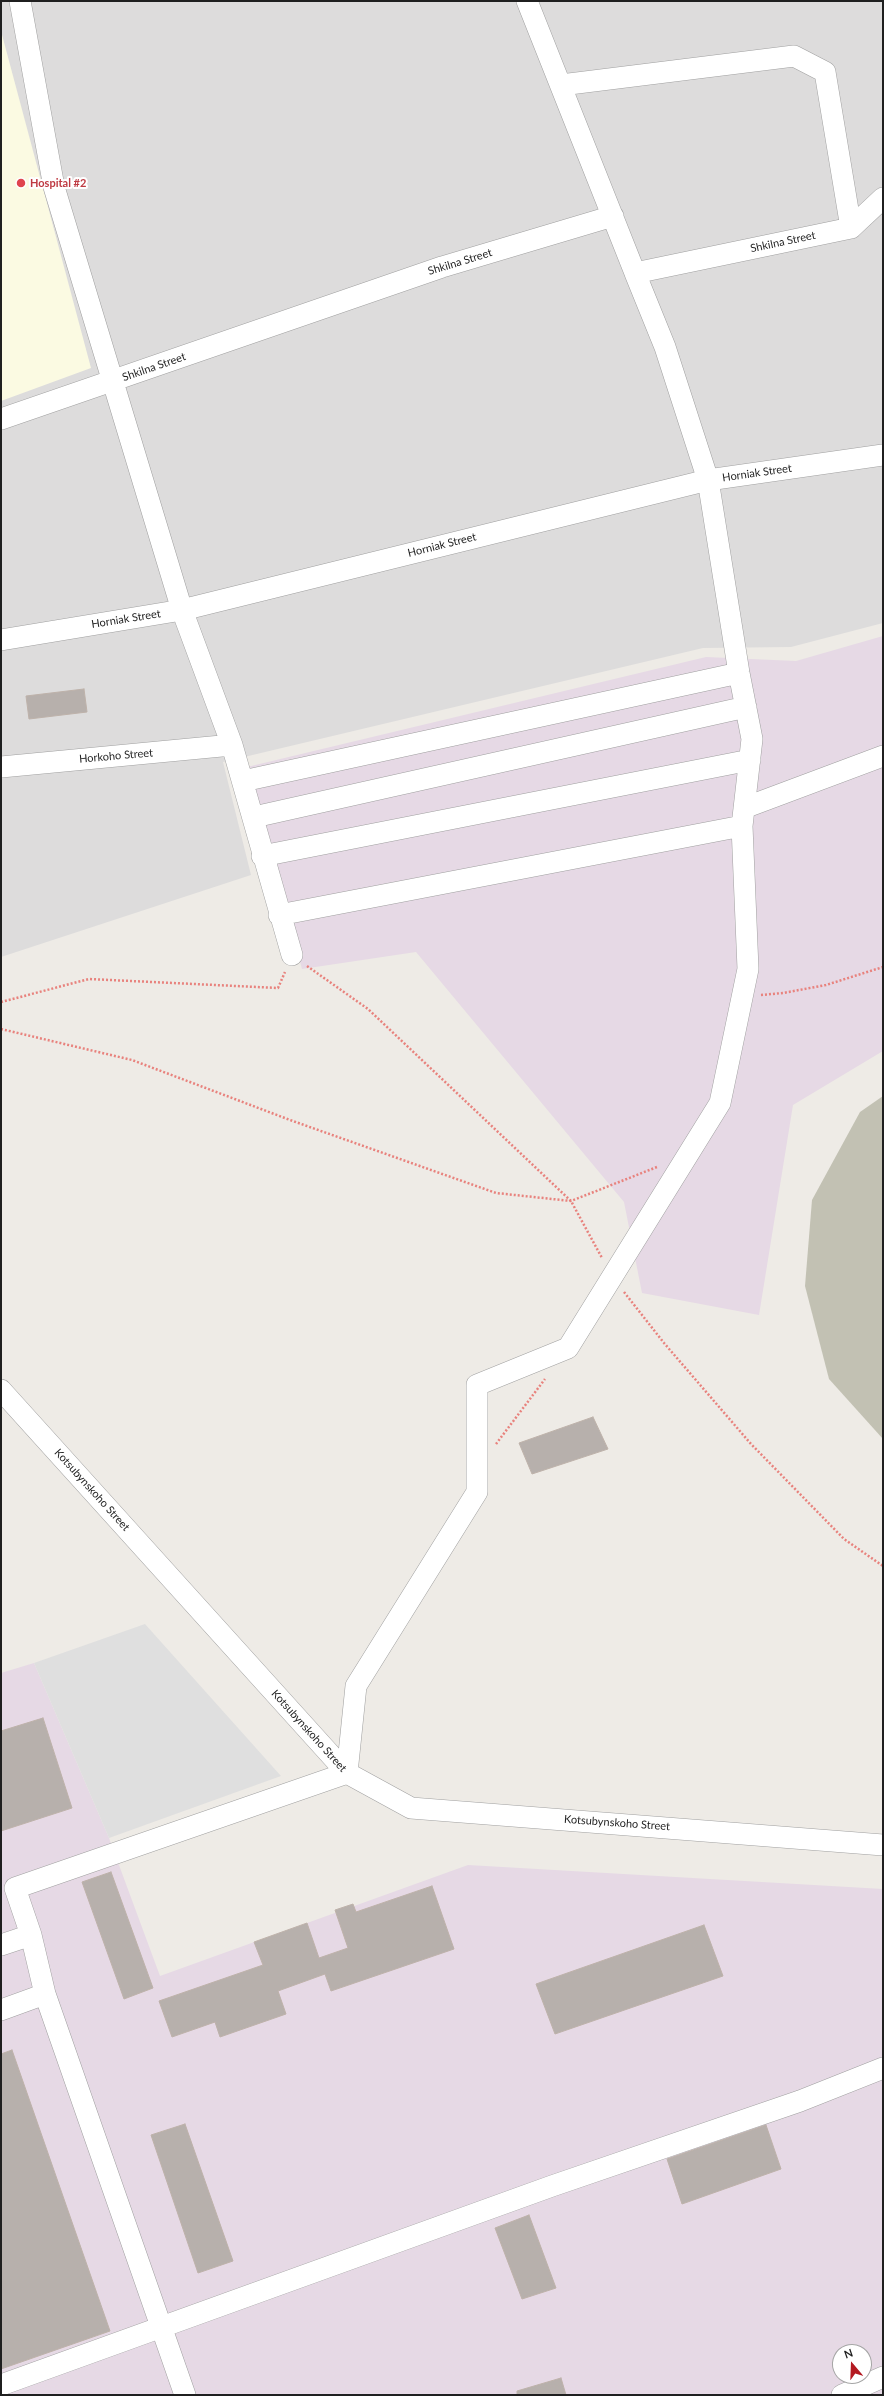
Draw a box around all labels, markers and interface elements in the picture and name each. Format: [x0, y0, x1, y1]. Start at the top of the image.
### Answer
place label: Hospital #2 [30, 176, 86, 190]
marker: Hospital #2 [15, 177, 27, 189]
street label: Shkilna Street [749, 229, 817, 255]
street label: Shkilna Street [426, 246, 494, 278]
street label: Shkilna Street [121, 350, 187, 384]
street label: Horniak Street [721, 462, 793, 484]
street label: Horniak Street [406, 530, 478, 560]
street label: Horniak Street [90, 607, 162, 631]
street label: Horkoho Street [78, 746, 154, 766]
street label: Kotsubynskoho Street [52, 1446, 132, 1534]
street label: Kotsubynskoho Street [269, 1687, 349, 1775]
street label: Kotsubynskoho Street [564, 1813, 670, 1833]
north arrow [832, 2344, 872, 2384]
text: N [842, 2346, 854, 2361]

